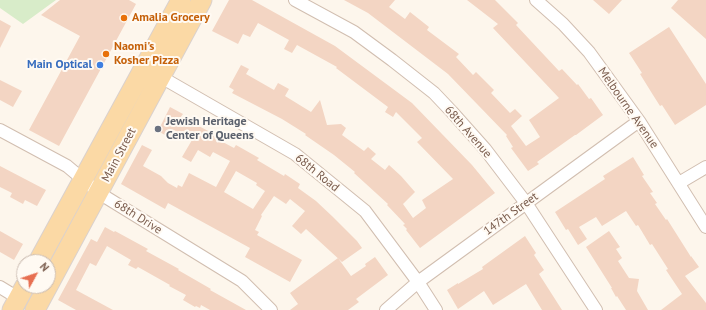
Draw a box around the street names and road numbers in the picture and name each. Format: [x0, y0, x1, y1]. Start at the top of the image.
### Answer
street label: Melbourne Avenue [595, 65, 661, 151]
street label: 68th Avenue [441, 103, 495, 161]
street label: Main Street [99, 126, 139, 184]
street label: 68th Road [292, 151, 342, 195]
street label: 147th Street [481, 189, 541, 239]
street label: 68th Drive [111, 197, 165, 237]

